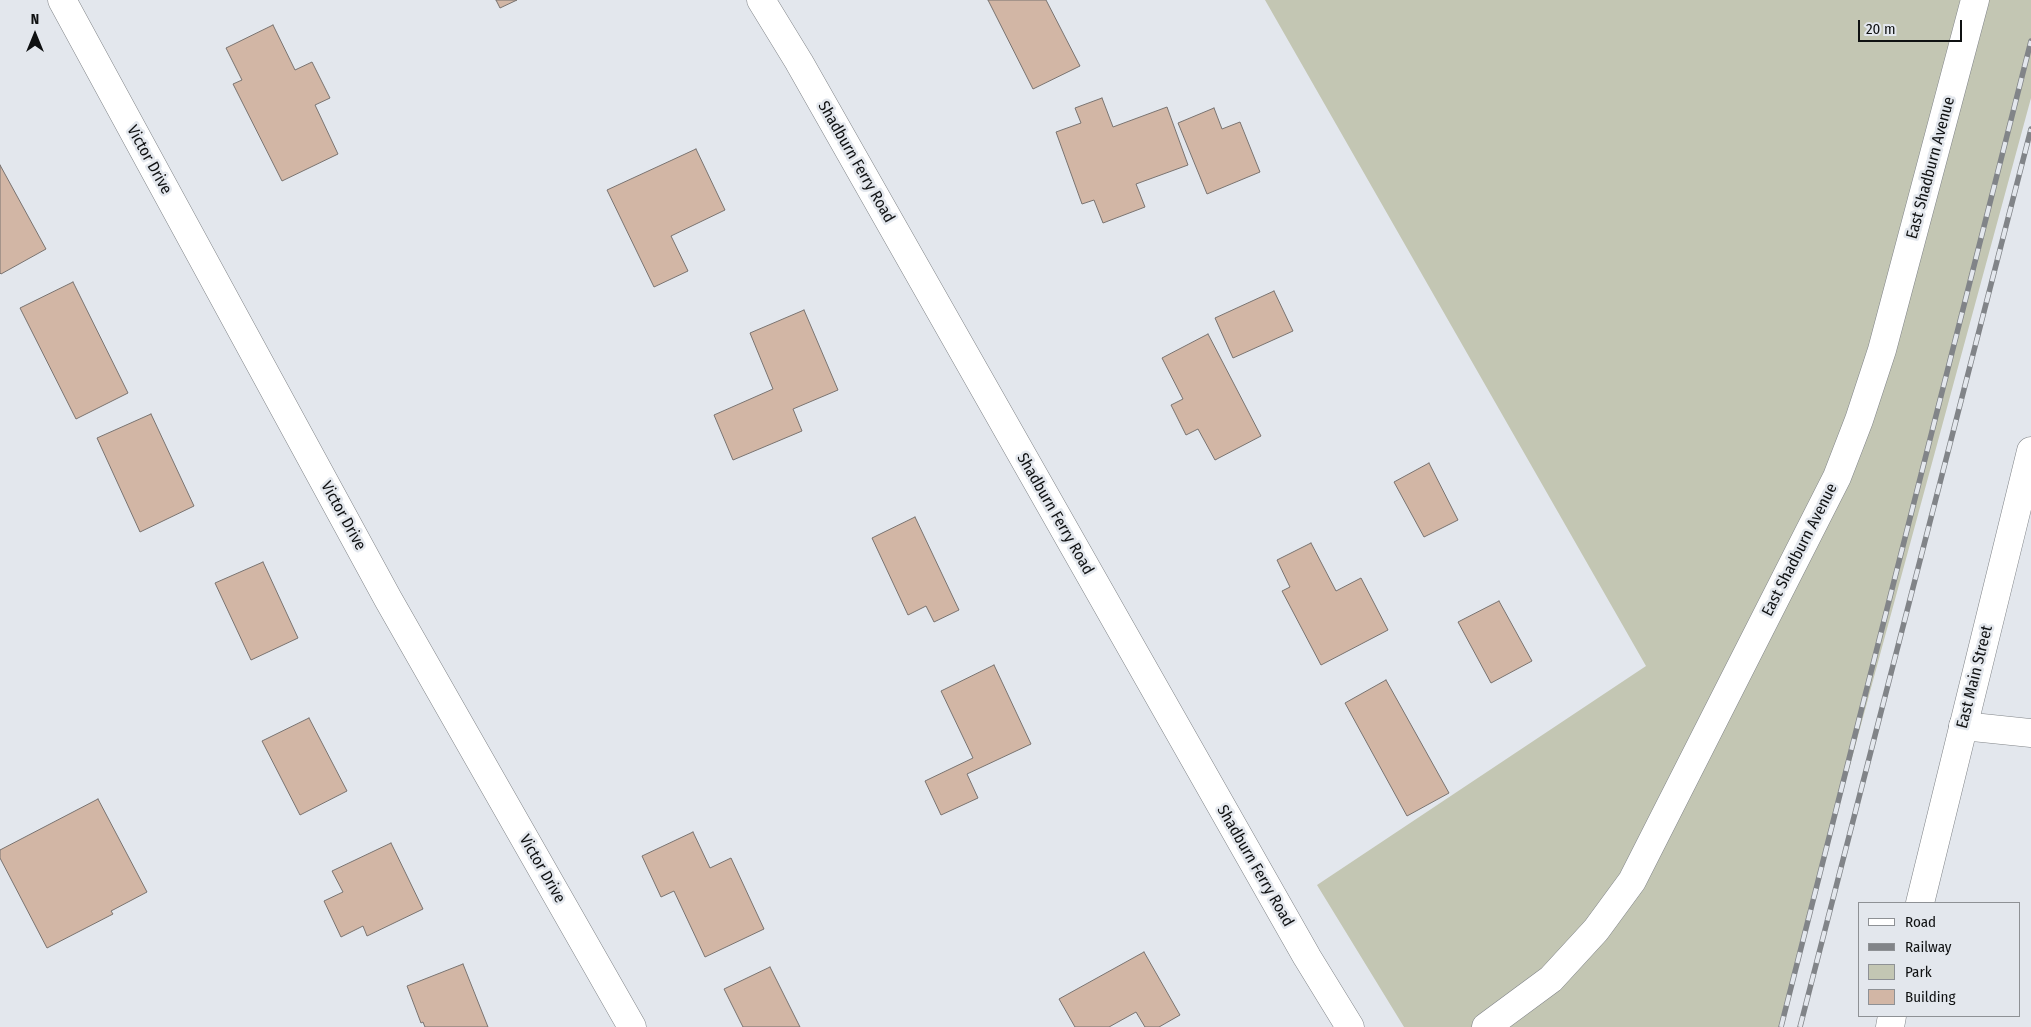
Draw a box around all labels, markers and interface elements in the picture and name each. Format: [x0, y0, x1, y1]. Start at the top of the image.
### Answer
north arrow [10, 10, 60, 60]
scale bar [1861, 10, 1965, 42]
text: N [31, 11, 39, 28]
text: 20 m [1866, 20, 1896, 38]
street label: East Shadburn Avenue [1903, 95, 1959, 241]
street label: Shadburn Ferry Road [813, 98, 899, 226]
street label: Victor Drive [122, 122, 176, 198]
street label: Shadburn Ferry Road [1012, 450, 1098, 578]
street label: Victor Drive [316, 478, 370, 554]
street label: East Shadburn Avenue [1758, 480, 1842, 620]
street label: East Main Street [1953, 623, 1997, 731]
street label: Shadburn Ferry Road [1212, 802, 1298, 930]
street label: Victor Drive [515, 831, 569, 907]
legend [1858, 902, 2021, 1017]
text: Road [1905, 913, 1936, 931]
text: Railway [1905, 938, 1952, 956]
text: Park [1905, 963, 1932, 981]
text: Building [1905, 988, 1956, 1006]

